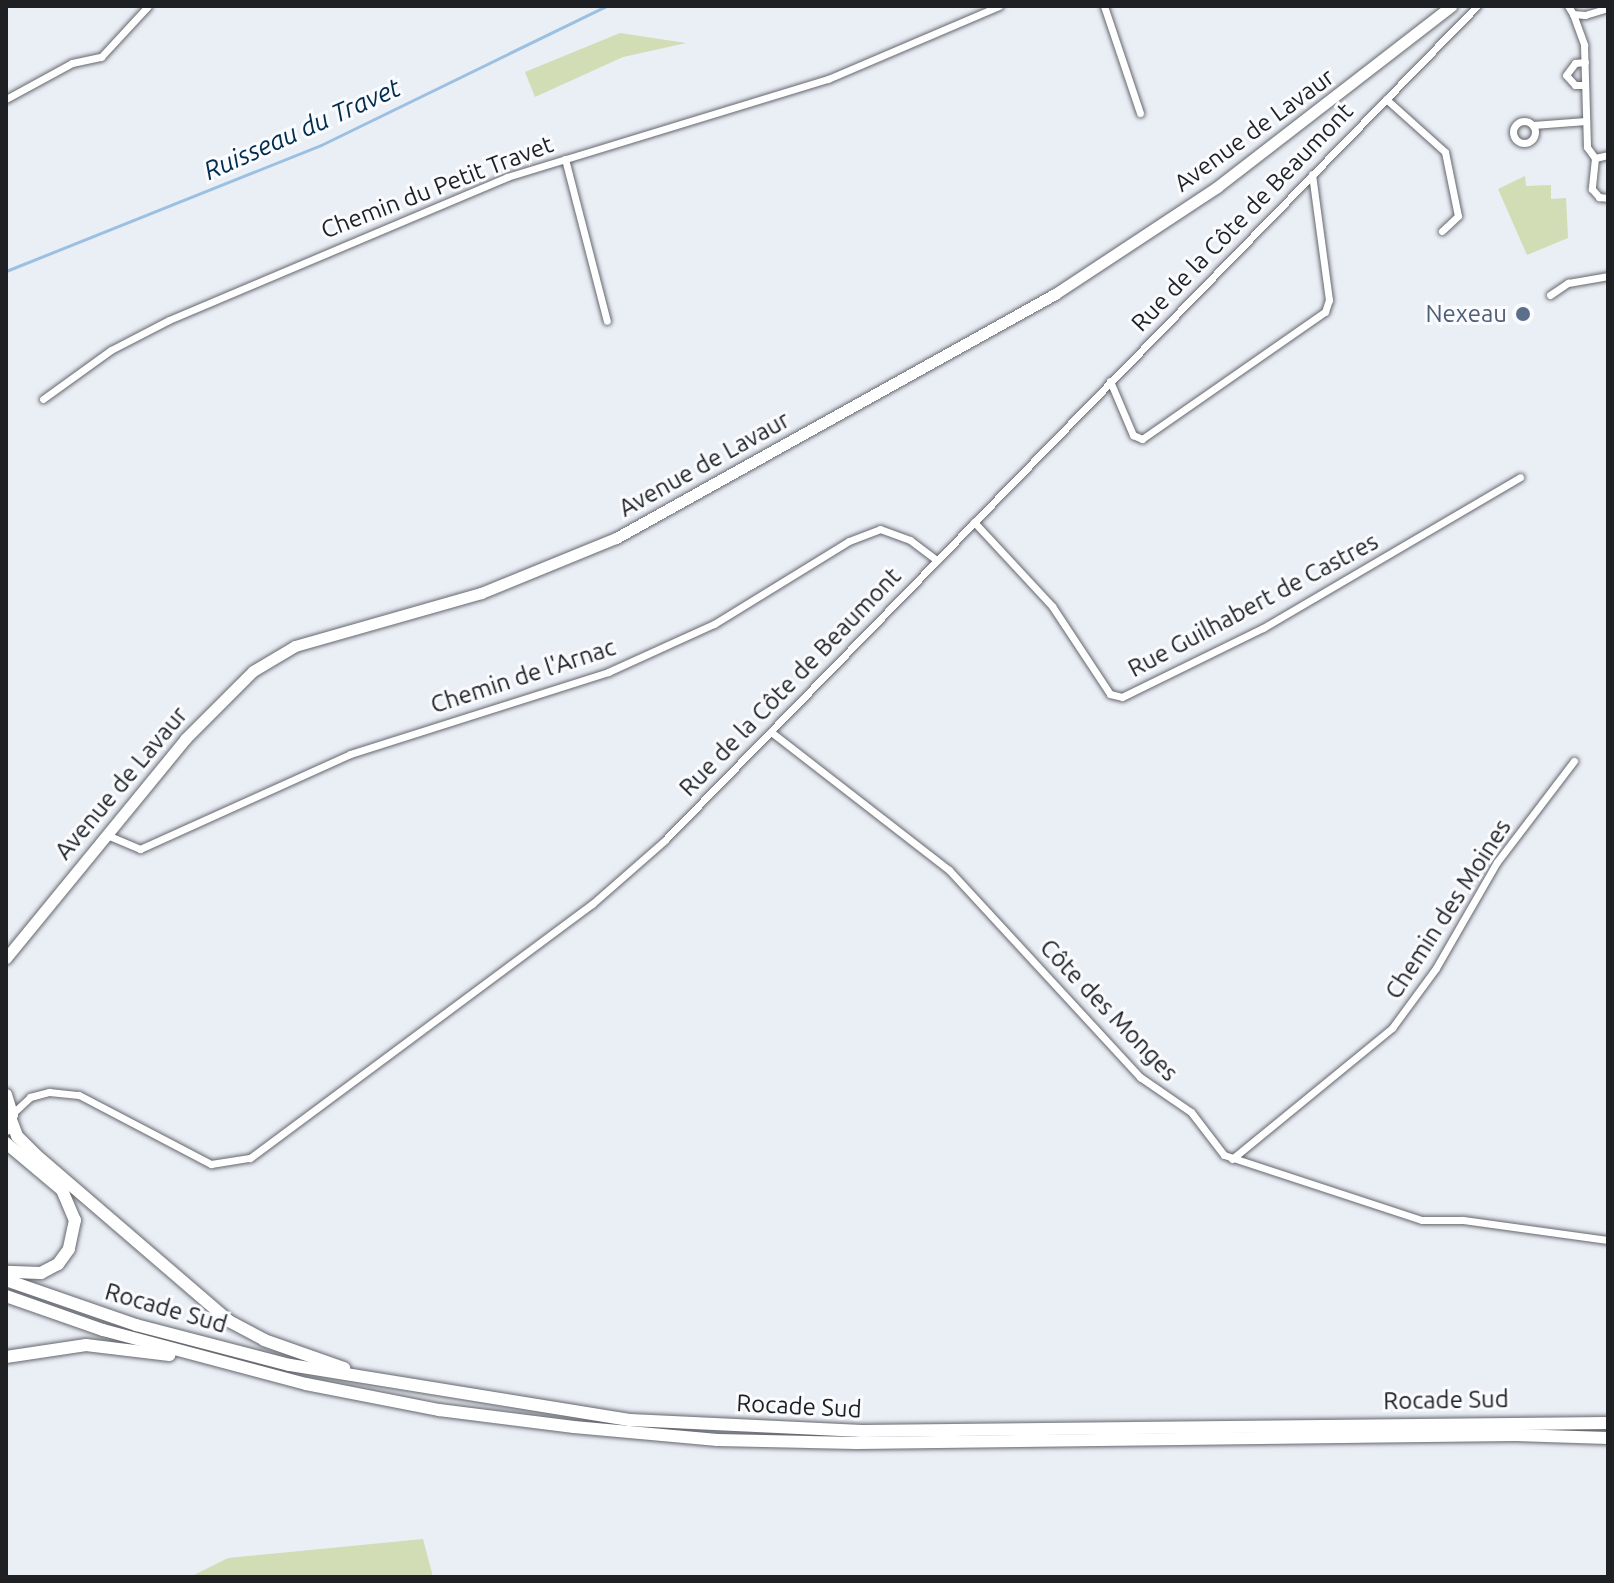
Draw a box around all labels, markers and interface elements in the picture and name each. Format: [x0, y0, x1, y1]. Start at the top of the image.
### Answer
street label: Avenue de Lavaur [1168, 62, 1340, 198]
water label: Ruisseau du Travet [199, 72, 405, 186]
street label: Rue de la Côte de Beaumont [1125, 97, 1359, 337]
street label: Chemin du Petit Travet [317, 129, 557, 245]
place label: Nexeau [1425, 300, 1507, 328]
marker: Nexeau [1514, 305, 1532, 323]
street label: Avenue de Lavaur [614, 405, 794, 523]
street label: Rue Guilhabert de Castres [1123, 527, 1383, 683]
street label: Rue de la Côte de Beaumont [673, 562, 907, 802]
street label: Chemin de l'Arnac [427, 633, 619, 719]
street label: Avenue de Lavaur [49, 701, 193, 865]
street label: Chemin des Moines [1379, 814, 1517, 1004]
street label: Côte des Monges [1034, 933, 1184, 1087]
street label: Rocade Sud [102, 1277, 230, 1339]
street label: Rocade Sud [1383, 1385, 1509, 1415]
street label: Rocade Sud [736, 1388, 862, 1424]

